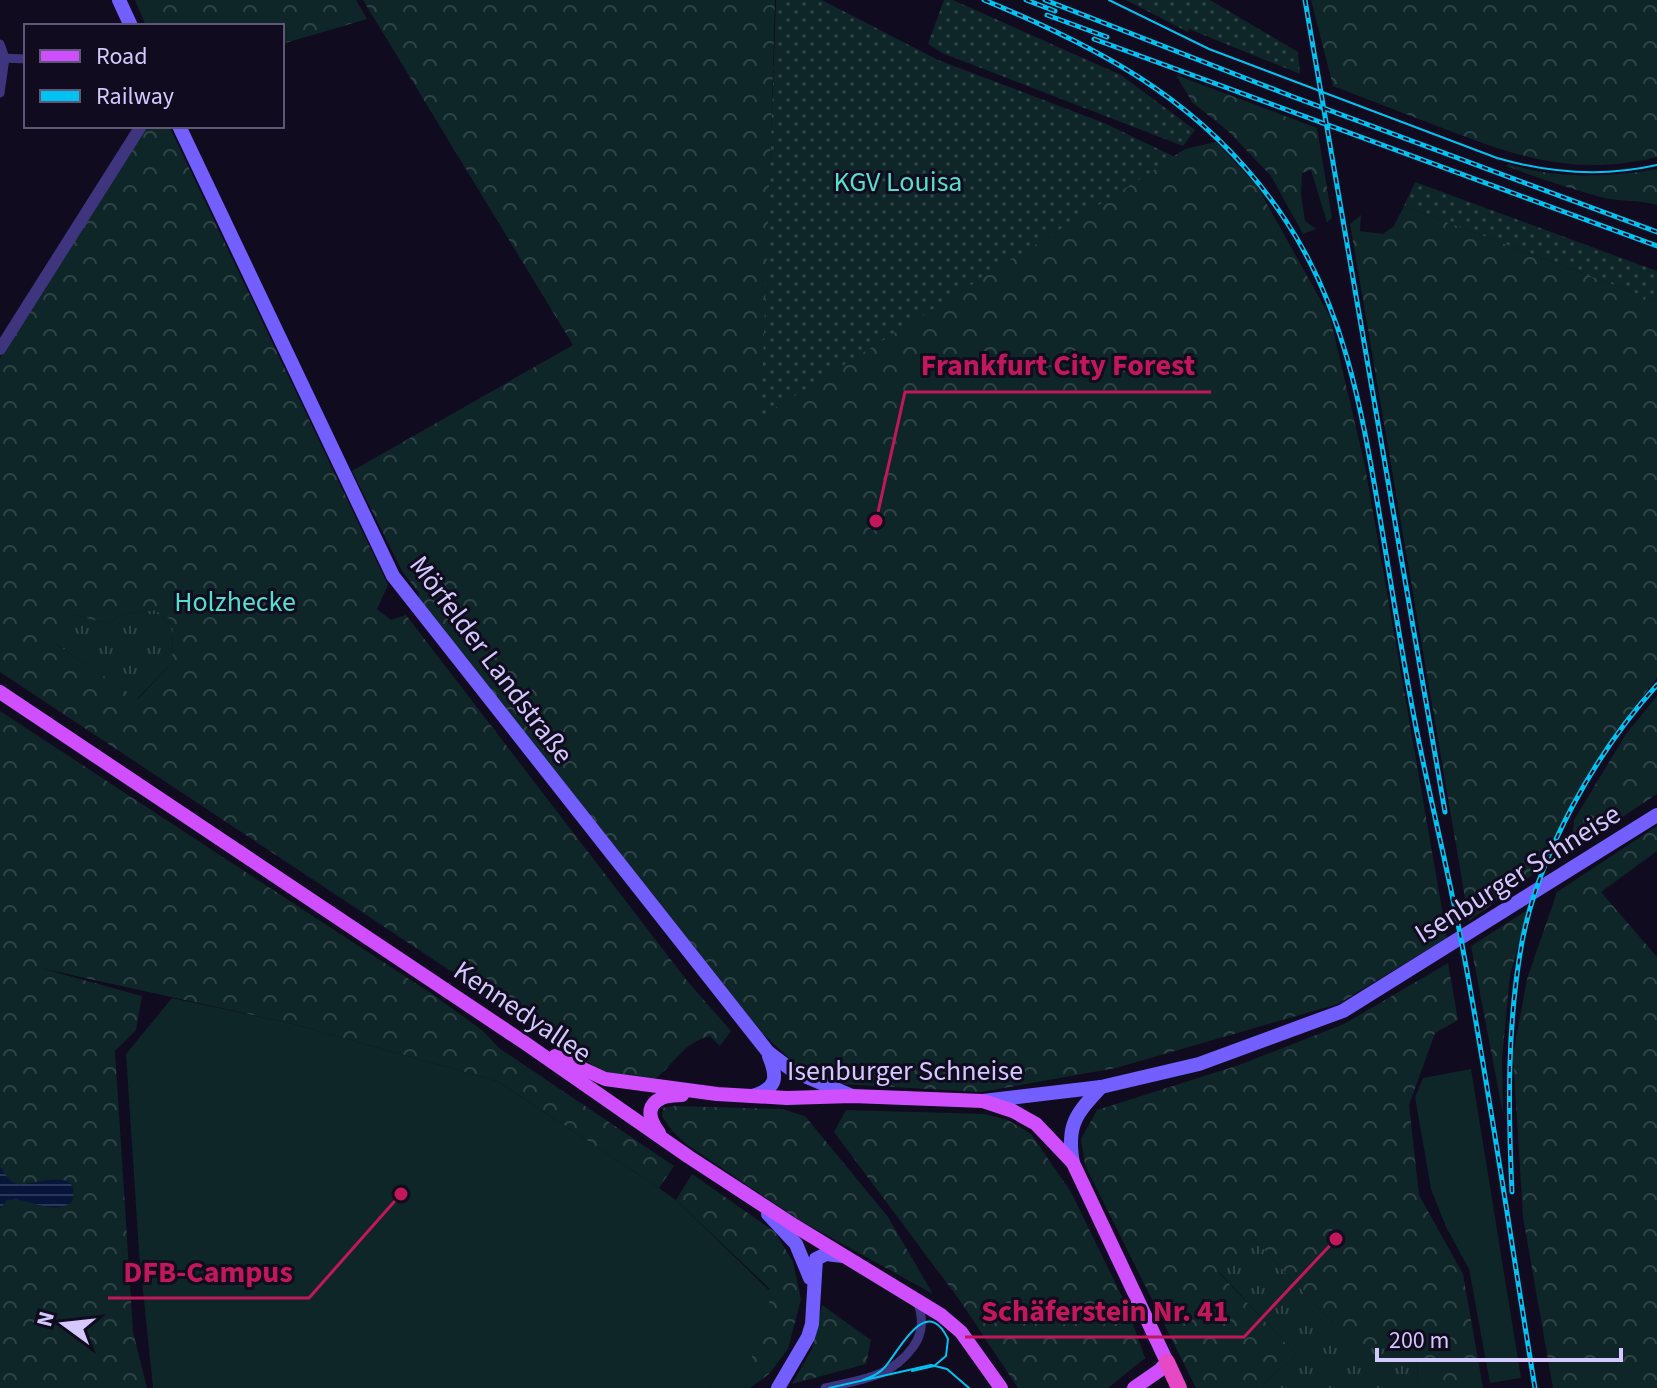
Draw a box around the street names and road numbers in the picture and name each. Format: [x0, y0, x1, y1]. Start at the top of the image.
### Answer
street label: Mörfelder Landstraße [400, 547, 583, 772]
street label: Isenburger Schneise [1407, 794, 1628, 953]
street label: Kennedyallee [445, 951, 599, 1073]
street label: Isenburger Schneise [787, 1051, 1023, 1091]

